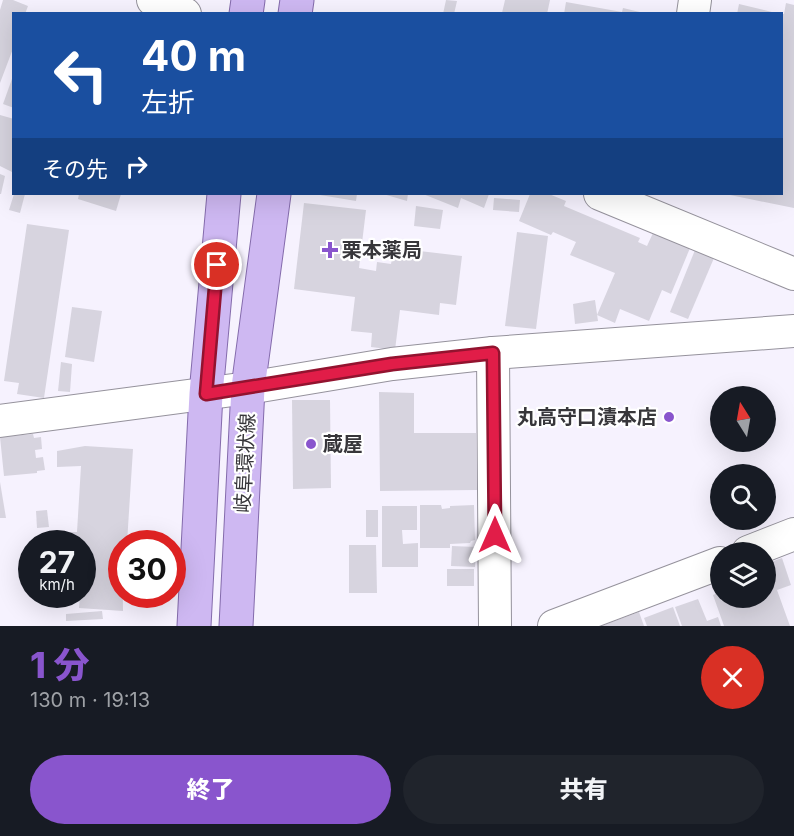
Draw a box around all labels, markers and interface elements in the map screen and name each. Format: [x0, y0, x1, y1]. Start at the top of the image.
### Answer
text: 40 m [141, 30, 246, 81]
icon: left [42, 36, 120, 114]
text: 左折 [141, 86, 195, 119]
icon: right [120, 150, 153, 183]
text: その先 [42, 156, 108, 182]
place label: 栗本薬局 [342, 238, 422, 262]
pin [191, 239, 242, 290]
marker: 栗本薬局 [323, 243, 337, 257]
icon: arrive [200, 248, 233, 281]
north arrow [710, 386, 776, 452]
map controls [710, 386, 776, 608]
place label: 丸高守口漬本店 [517, 405, 657, 429]
marker: 丸高守口漬本店 [662, 410, 676, 424]
street label: 岐阜環状線 [230, 412, 260, 514]
place label: 蔵屋 [323, 432, 363, 456]
marker: 蔵屋 [304, 437, 318, 451]
button: search [710, 464, 776, 530]
position arrow [463, 503, 527, 567]
speed limit sign: 30 [108, 530, 186, 608]
button: layers [710, 542, 776, 608]
text: 27 [39, 544, 75, 580]
text: km/h [39, 575, 75, 594]
text: 1 分 [30, 643, 90, 687]
button: close [701, 646, 764, 709]
text: 130 m · 19:13 [30, 688, 150, 712]
button: 終了 [30, 755, 391, 824]
button: 共有 [403, 755, 764, 824]

